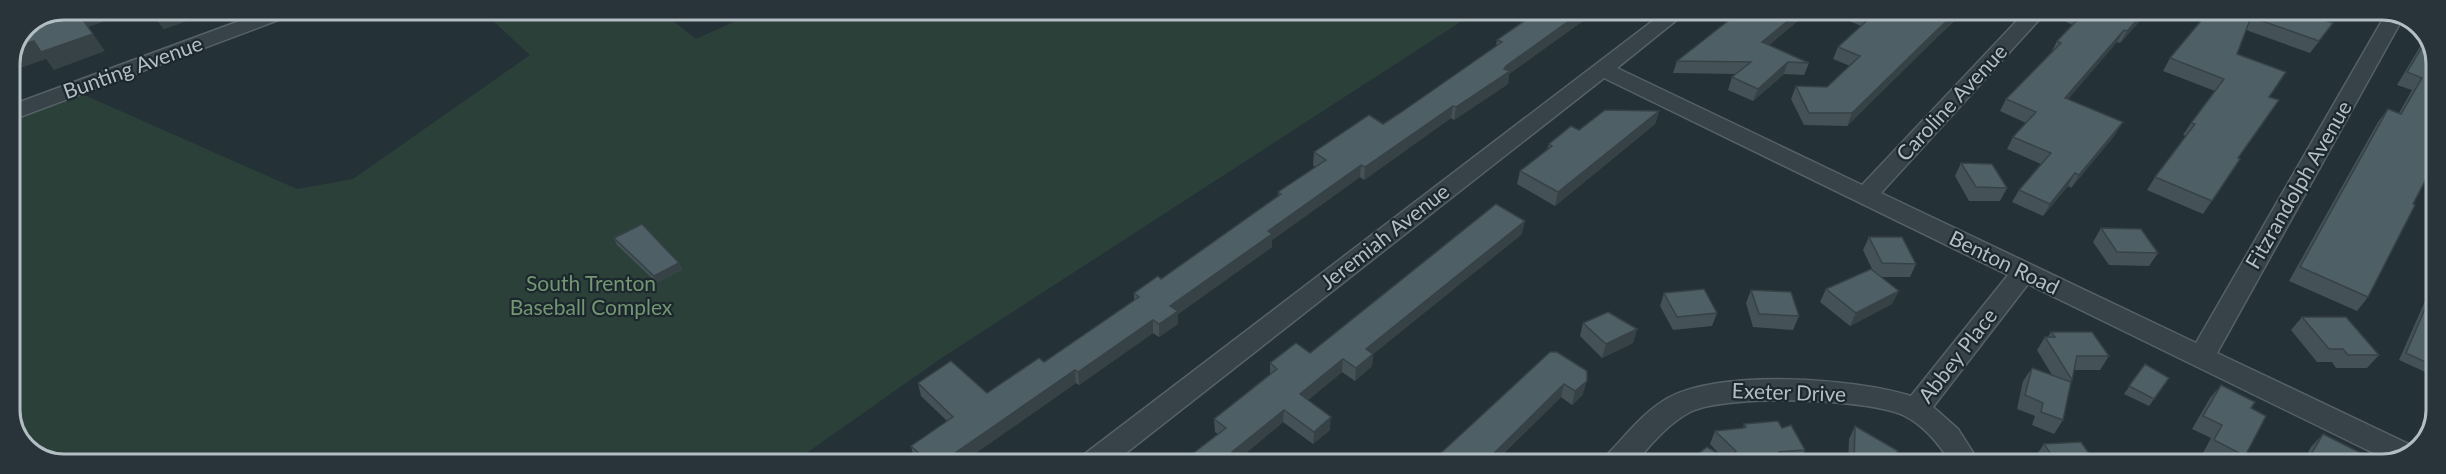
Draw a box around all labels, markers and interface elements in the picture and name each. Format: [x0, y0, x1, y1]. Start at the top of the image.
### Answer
street label: Bunting Avenue [59, 30, 206, 103]
street label: Caroline Avenue [1890, 38, 2011, 166]
street label: Fitzrandolph Avenue [2239, 96, 2356, 273]
street label: Jeremiah Avenue [1315, 178, 1453, 294]
street label: Benton Road [1946, 224, 2064, 299]
park label: South Trenton Baseball Complex [510, 270, 673, 319]
street label: Abbey Place [1912, 303, 2001, 407]
street label: Exeter Drive [1731, 377, 1847, 406]

